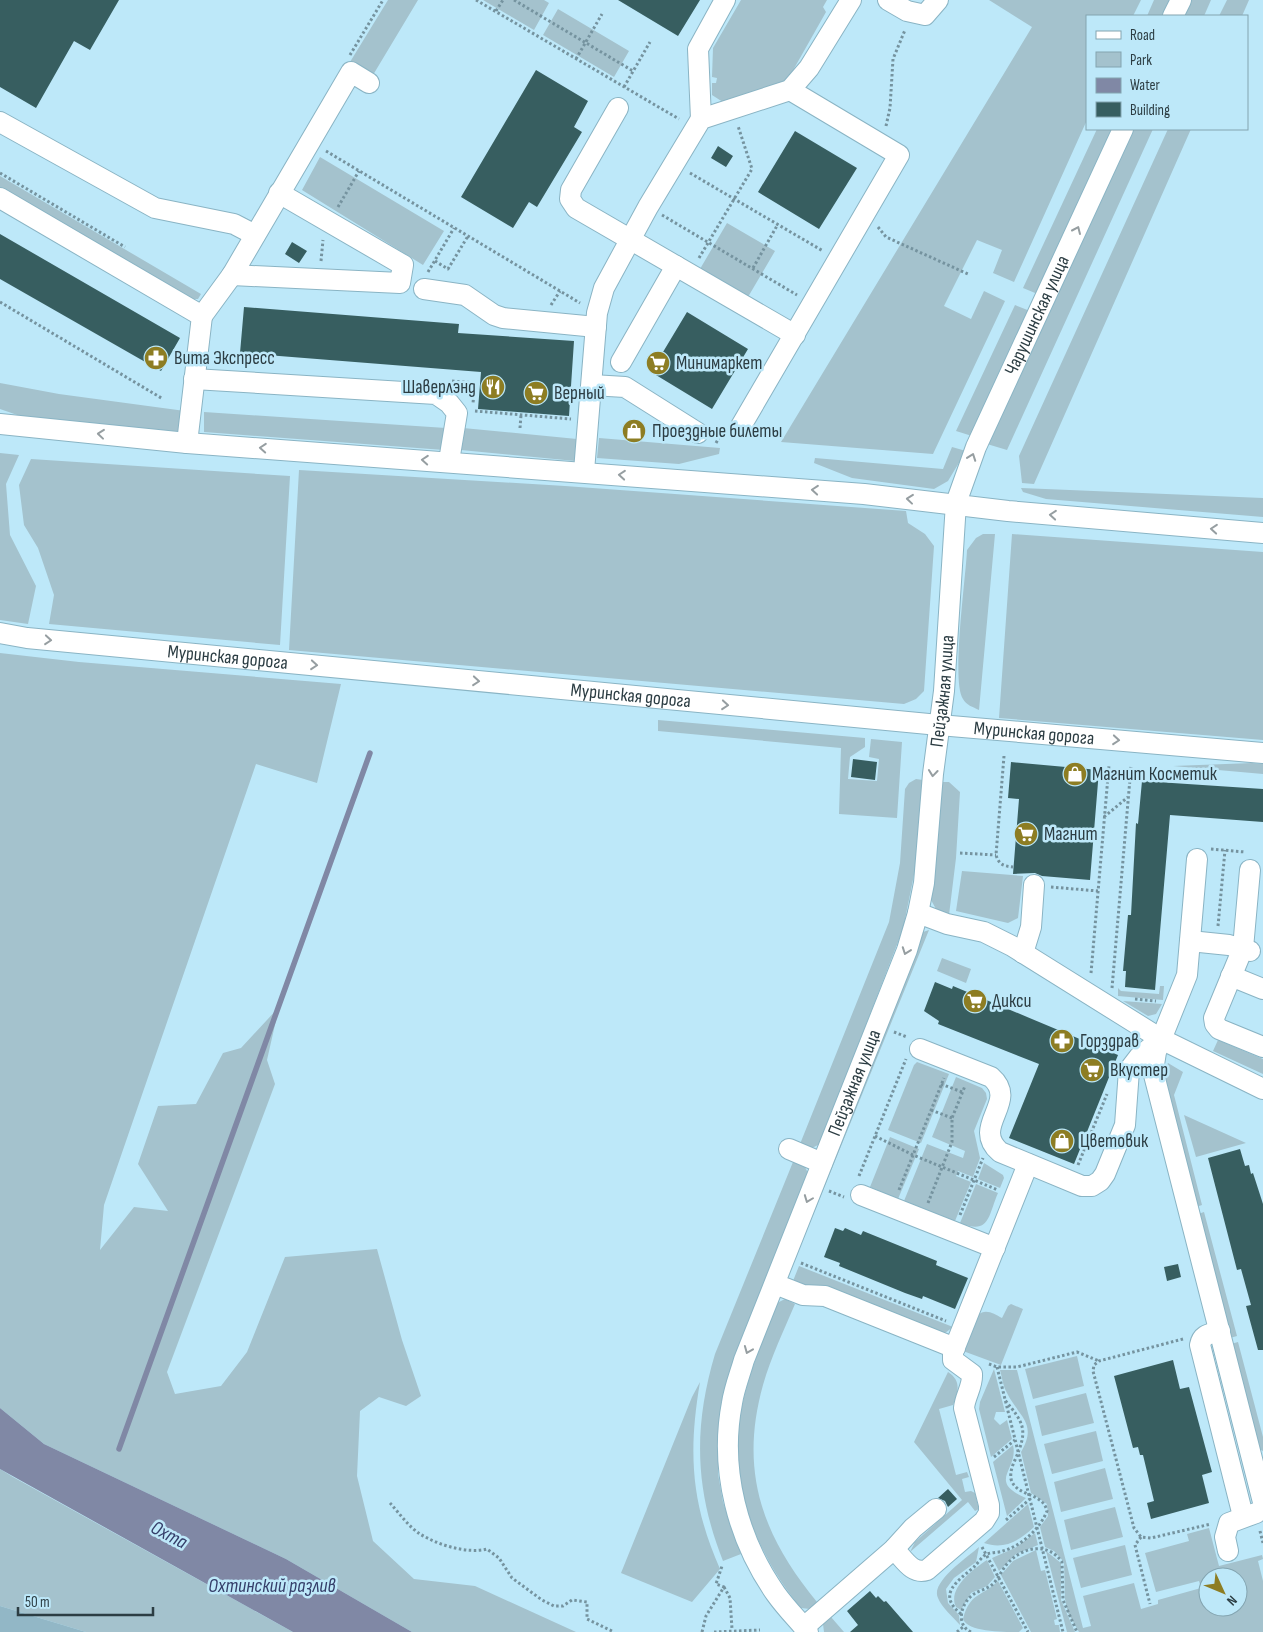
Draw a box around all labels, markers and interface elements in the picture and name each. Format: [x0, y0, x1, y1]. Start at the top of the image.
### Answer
legend [1086, 15, 1248, 130]
text: Road [1130, 26, 1155, 45]
text: Park [1130, 51, 1152, 70]
text: Water [1130, 76, 1161, 95]
text: Building [1130, 101, 1170, 120]
one-way arrow [1070, 226, 1081, 235]
street label: Чарушинская улица [999, 252, 1074, 379]
pharmacy icon: Вита Экспресс [143, 345, 169, 371]
place label: Вита Экспресс [174, 347, 275, 370]
supermarket icon: Минимаркет [645, 350, 671, 376]
place label: Минимаркет [676, 352, 762, 375]
restaurant icon: Шаверлэнд [480, 374, 506, 400]
place label: Шаверлэнд [402, 376, 476, 399]
supermarket icon: Верный [523, 380, 549, 406]
place label: Верный [554, 382, 605, 405]
shop icon: Проездные билеты [621, 418, 647, 444]
place label: Проездные билеты [652, 420, 782, 443]
one-way arrow [96, 429, 104, 440]
one-way arrow [258, 443, 266, 454]
one-way arrow [420, 454, 428, 465]
one-way arrow [966, 454, 976, 462]
one-way arrow [617, 470, 625, 481]
one-way arrow [811, 485, 819, 496]
one-way arrow [906, 494, 914, 505]
one-way arrow [1048, 510, 1056, 521]
one-way arrow [1210, 524, 1218, 535]
one-way arrow [44, 634, 52, 645]
street label: Пейзажная улица [925, 634, 959, 748]
street label: Муринская дорога [166, 640, 289, 674]
one-way arrow [311, 660, 319, 671]
one-way arrow [472, 675, 480, 686]
street label: Муринская дорога [570, 678, 692, 713]
one-way arrow [721, 699, 729, 710]
street label: Муринская дорога [973, 717, 1095, 750]
one-way arrow [1113, 735, 1121, 746]
shop icon: Магнит Косметик [1062, 761, 1088, 787]
place label: Магнит Косметик [1092, 763, 1218, 786]
one-way arrow [928, 770, 939, 778]
supermarket icon: Магнит [1013, 821, 1039, 847]
place label: Магнит [1044, 823, 1098, 846]
one-way arrow [902, 946, 912, 954]
supermarket icon: Дикси [962, 988, 988, 1014]
place label: Дикси [992, 990, 1032, 1013]
street label: Пейзажная улица [823, 1026, 886, 1139]
pharmacy icon: Горздрав [1049, 1028, 1075, 1054]
place label: Горздрав [1080, 1030, 1139, 1053]
supermarket icon: Вкустер [1079, 1057, 1105, 1083]
place label: Вкустер [1110, 1059, 1168, 1082]
shop icon: Цветовик [1049, 1128, 1075, 1154]
place label: Цветовик [1080, 1130, 1149, 1153]
one-way arrow [804, 1194, 814, 1203]
one-way arrow [744, 1346, 754, 1354]
water label: Охта [147, 1516, 191, 1554]
north arrow [1198, 1567, 1248, 1617]
water label: Охтинский разлив [208, 1574, 336, 1598]
scale bar [18, 1584, 152, 1616]
text: N [1223, 1592, 1241, 1609]
text: 50 m [25, 1593, 50, 1612]

